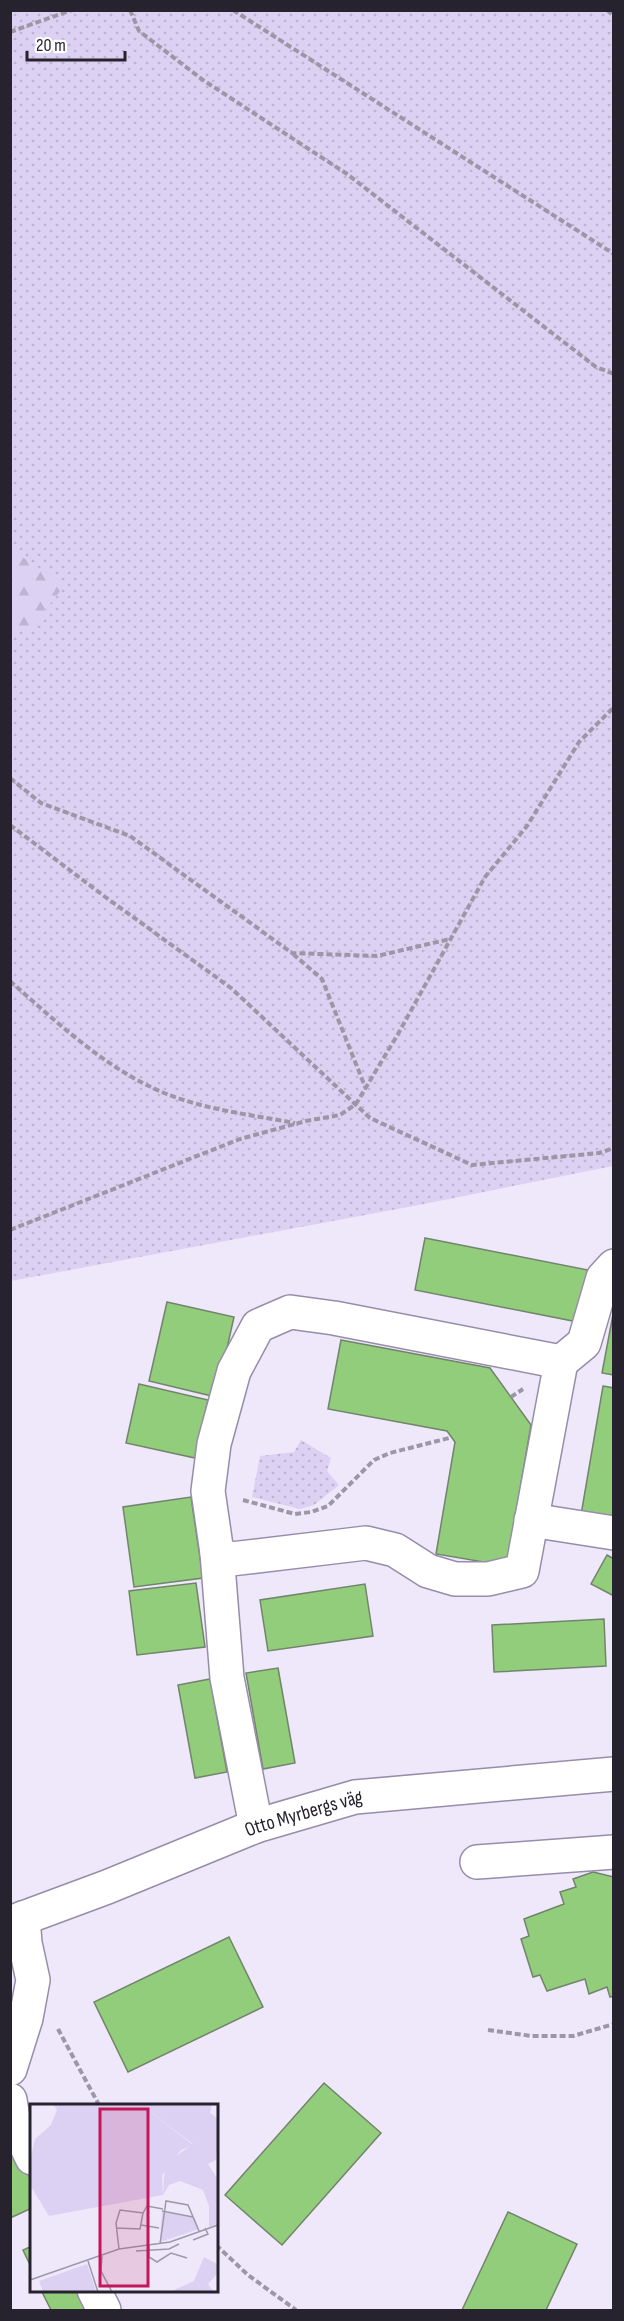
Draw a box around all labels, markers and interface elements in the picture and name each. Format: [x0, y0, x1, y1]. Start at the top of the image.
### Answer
scale bar [27, 24, 124, 62]
text: 20 m [36, 35, 66, 56]
street label: Otto Myrbergs väg [241, 1785, 363, 1842]
inset map [30, 2104, 218, 2291]

